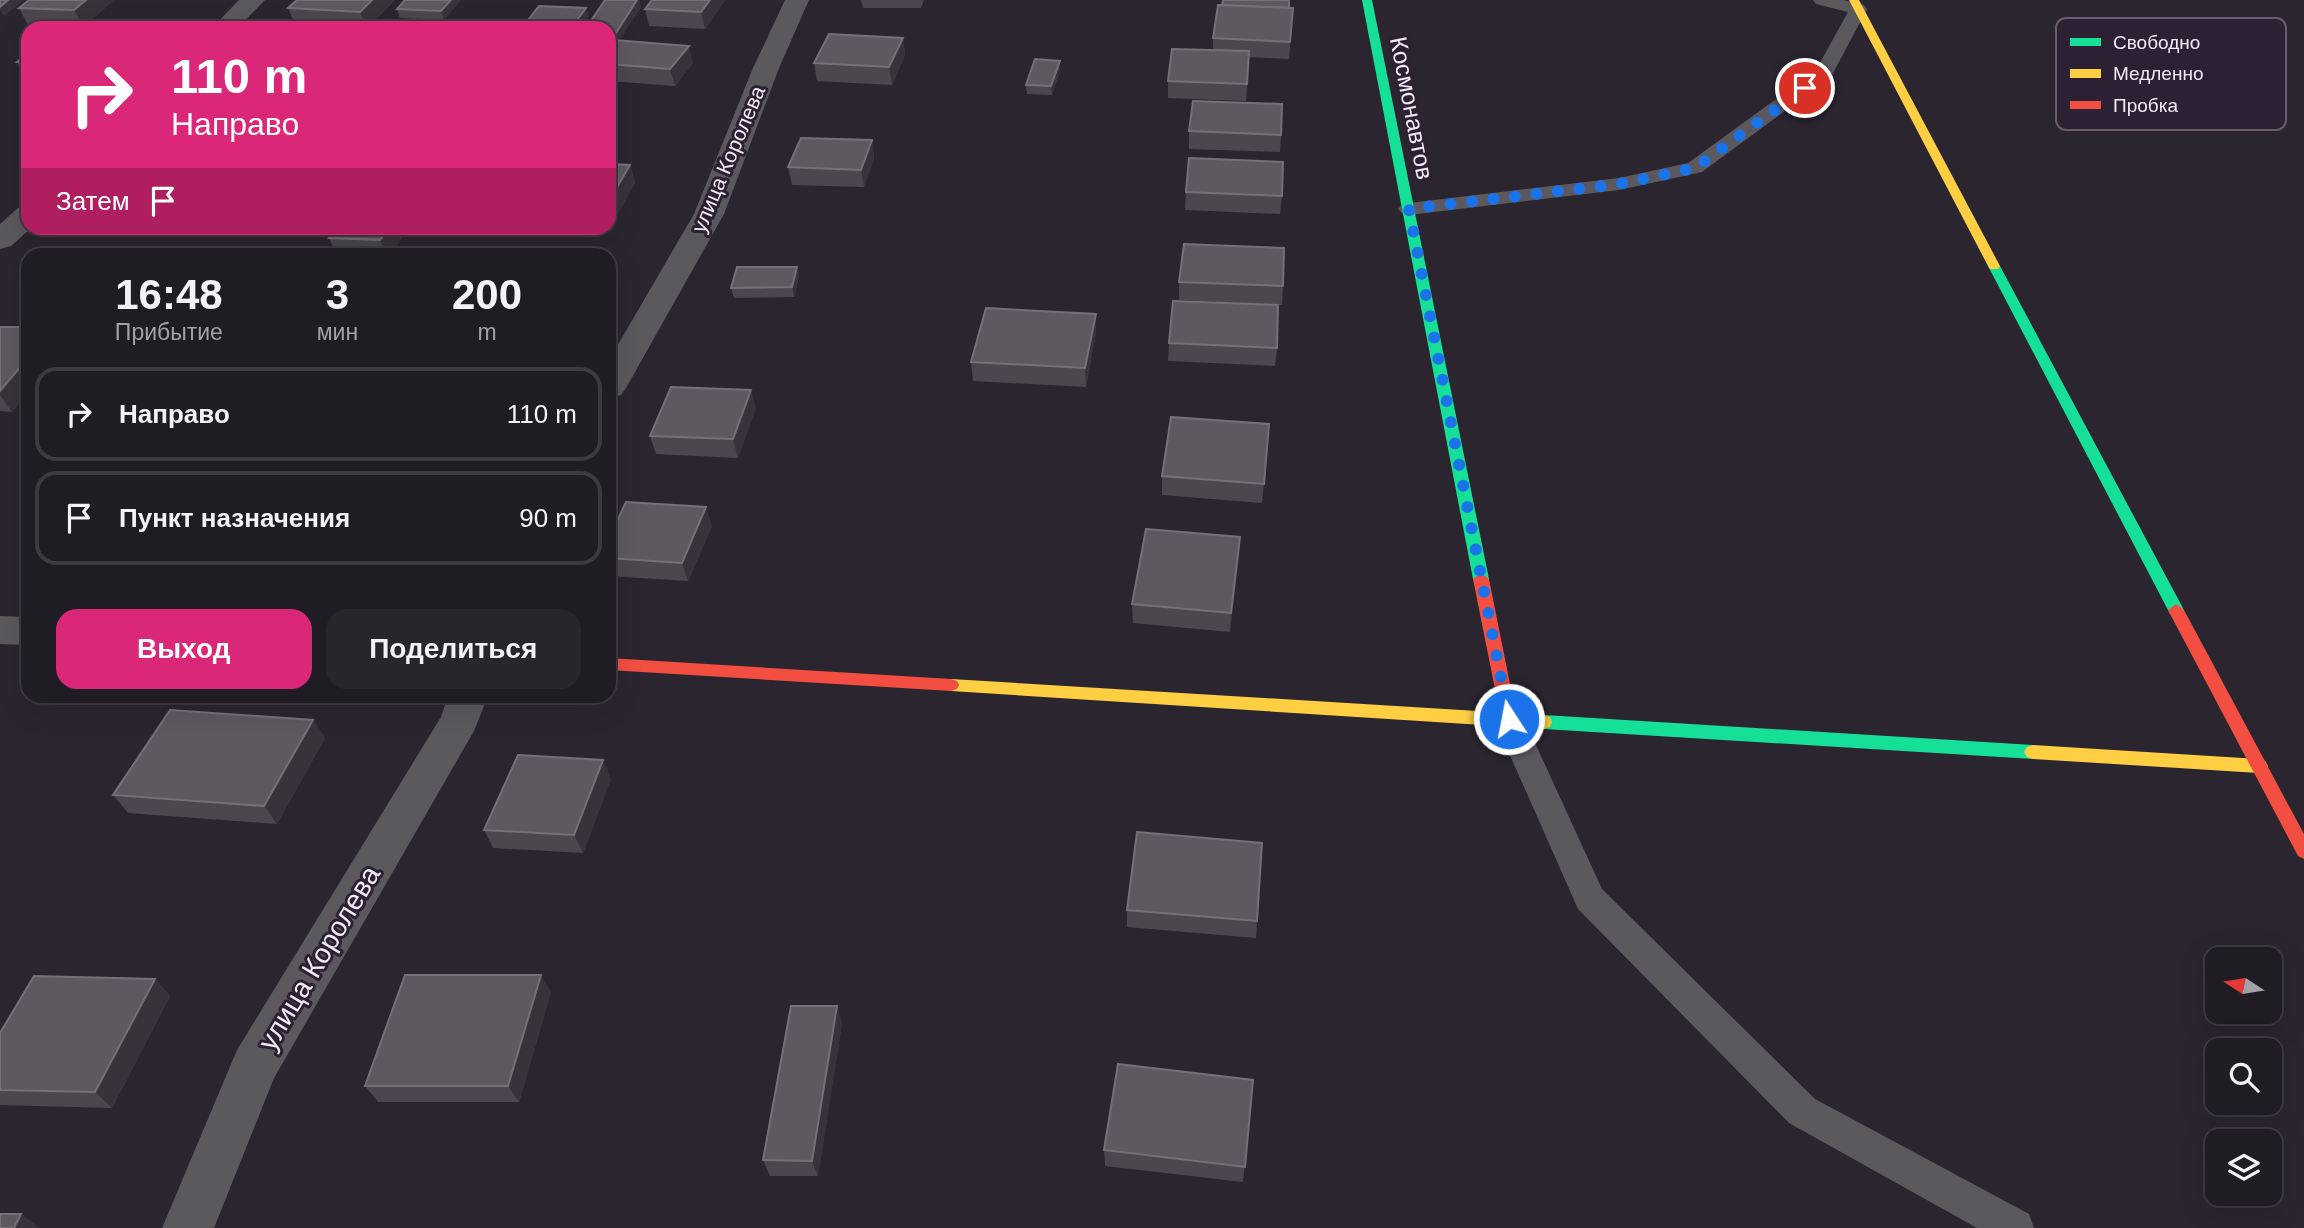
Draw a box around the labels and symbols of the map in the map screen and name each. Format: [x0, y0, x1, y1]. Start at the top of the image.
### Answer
legend [2056, 18, 2286, 130]
text: Свободно [2113, 32, 2200, 53]
street label: Космонавтов [1385, 34, 1439, 182]
pin [1775, 58, 1835, 118]
text: Медленно [2113, 63, 2203, 84]
street label: улица Королева [687, 82, 769, 236]
text: Пробка [2113, 95, 2178, 116]
position arrow [1472, 682, 1546, 756]
street label: улица Королева [252, 860, 386, 1056]
north arrow [2205, 947, 2282, 1024]

